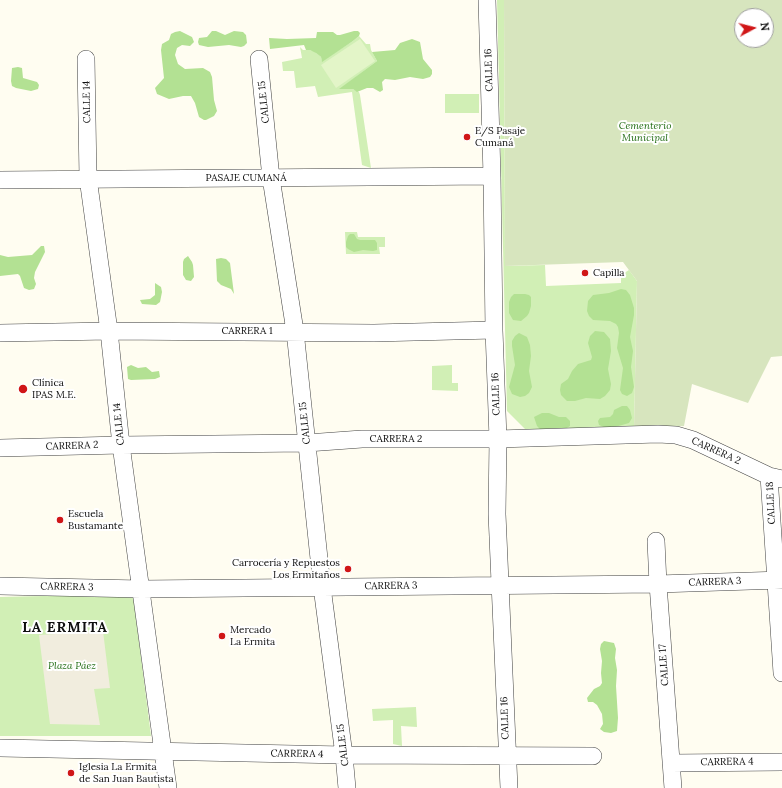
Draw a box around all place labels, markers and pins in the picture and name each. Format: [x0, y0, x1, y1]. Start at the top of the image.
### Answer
place label: E/S Pasaje Cumaná [475, 125, 525, 148]
marker: E/S Pasaje Cumaná [462, 132, 472, 142]
place label: Capilla [593, 267, 625, 279]
marker: Capilla [580, 268, 590, 278]
place label: Clínica IPAS M.E. [32, 377, 76, 400]
marker: Clínica IPAS M.E. [17, 383, 29, 395]
place label: Escuela Bustamante [68, 508, 123, 532]
marker: Escuela Bustamante [55, 515, 65, 525]
place label: Carrocería y Repuestos Los Ermitaños [232, 557, 340, 580]
marker: Carrocería y Repuestos Los Ermitaños [343, 564, 353, 574]
place label: Mercado La Ermita [230, 624, 275, 648]
marker: Mercado La Ermita [217, 631, 227, 641]
place label: Iglesia La Ermita de San Juan Bautista [79, 761, 174, 784]
marker: Iglesia La Ermita de San Juan Bautista [66, 768, 76, 778]

